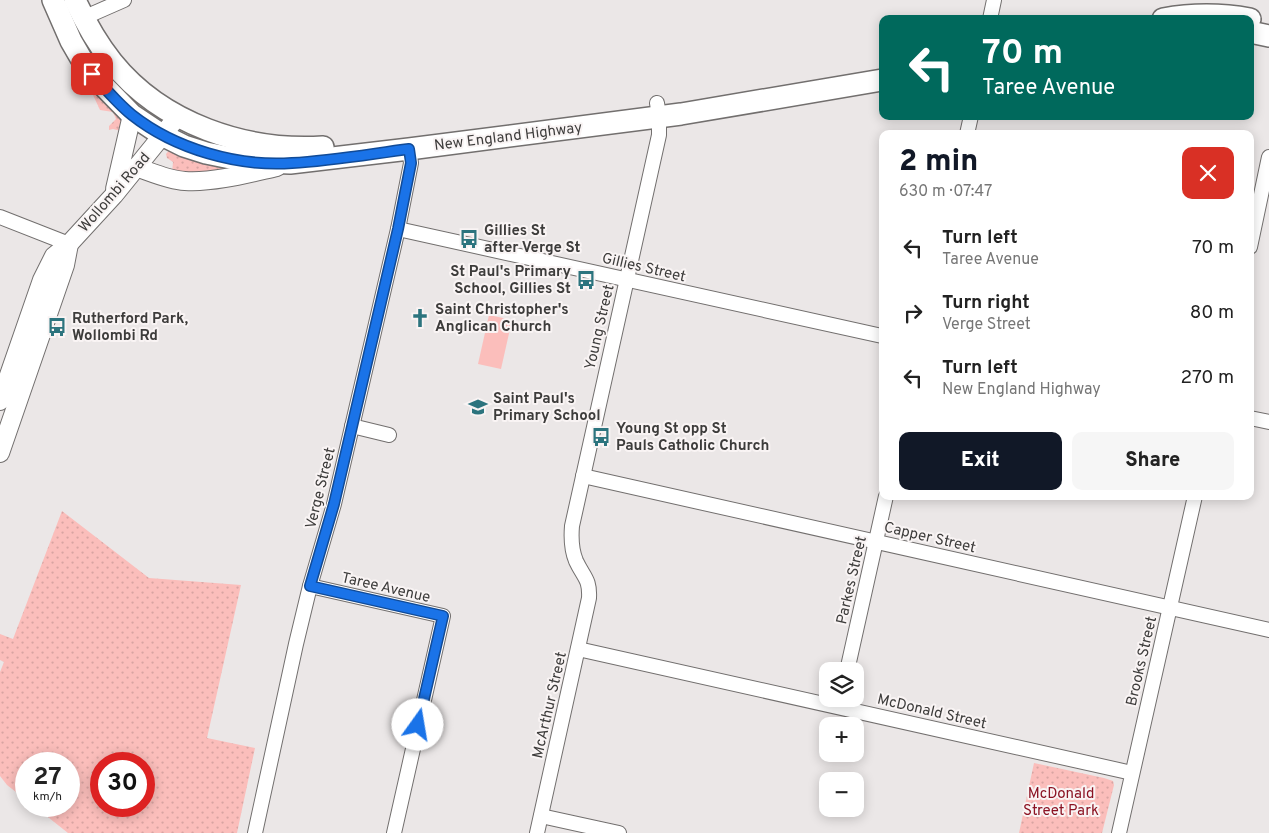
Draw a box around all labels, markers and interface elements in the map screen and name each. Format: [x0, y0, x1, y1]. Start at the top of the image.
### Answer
text: 70 m [982, 32, 1063, 76]
icon: left [899, 35, 964, 100]
pin [71, 53, 113, 95]
icon: arrive [78, 60, 106, 88]
text: Taree Avenue [982, 75, 1115, 102]
street label: New England Highway [433, 119, 583, 156]
text: 2 min [899, 144, 978, 181]
button: close [1182, 147, 1234, 199]
street label: Wollombi Road [75, 149, 155, 237]
text: 630 m · 07:47 [899, 182, 992, 202]
place label: Gillies St after Verge St [484, 222, 581, 258]
text: Turn left [942, 226, 1018, 250]
bus stop icon: Gillies St after Verge St [458, 228, 480, 250]
icon: left [899, 234, 927, 262]
text: 70 m [1192, 236, 1234, 260]
street label: Gillies Street [600, 250, 687, 287]
text: Taree Avenue [942, 250, 1039, 270]
place label: St Paul's Primary School, Gillies St [450, 263, 571, 299]
bus stop icon: St Paul's Primary School, Gillies St [575, 269, 597, 291]
street label: Young Street [581, 283, 620, 372]
text: Turn right [942, 291, 1030, 315]
icon: right [899, 299, 927, 327]
place label: Saint Christopher's Anglican Church [435, 301, 569, 337]
text: 80 m [1190, 301, 1234, 325]
church icon: Saint Christopher's Anglican Church [409, 307, 431, 329]
place label: Rutherford Park, Wollombi Rd [72, 310, 189, 346]
text: Verge Street [942, 315, 1031, 335]
bus stop icon: Rutherford Park, Wollombi Rd [46, 316, 68, 338]
text: Turn left [942, 356, 1018, 380]
icon: left [899, 364, 927, 392]
text: 270 m [1180, 366, 1234, 390]
text: New England Highway [942, 380, 1101, 400]
place label: Saint Paul's Primary School [493, 390, 601, 426]
school or university icon: Saint Paul's Primary School [467, 396, 489, 418]
place label: Young St opp St Pauls Catholic Church [616, 420, 769, 456]
bus stop icon: Young St opp St Pauls Catholic Church [590, 426, 612, 448]
button: Exit [899, 432, 1062, 490]
button: Share [1072, 432, 1234, 490]
street label: Verge Street [302, 446, 341, 531]
street label: Capper Street [882, 519, 977, 558]
street label: Parkes Street [833, 534, 872, 626]
street label: Taree Avenue [339, 569, 432, 608]
street label: Brooks Street [1123, 614, 1162, 708]
street label: McArthur Street [529, 650, 572, 761]
map controls [819, 662, 864, 817]
button: layers [819, 662, 864, 707]
street label: McDonald Street [875, 691, 988, 734]
position arrow [391, 698, 443, 750]
button: + [819, 717, 864, 762]
speed limit sign: 30 [90, 752, 155, 817]
text: 27 [33, 762, 62, 794]
button: − [819, 772, 864, 817]
park label: McDonald Street Park [1023, 785, 1099, 821]
text: km/h [33, 789, 62, 805]

